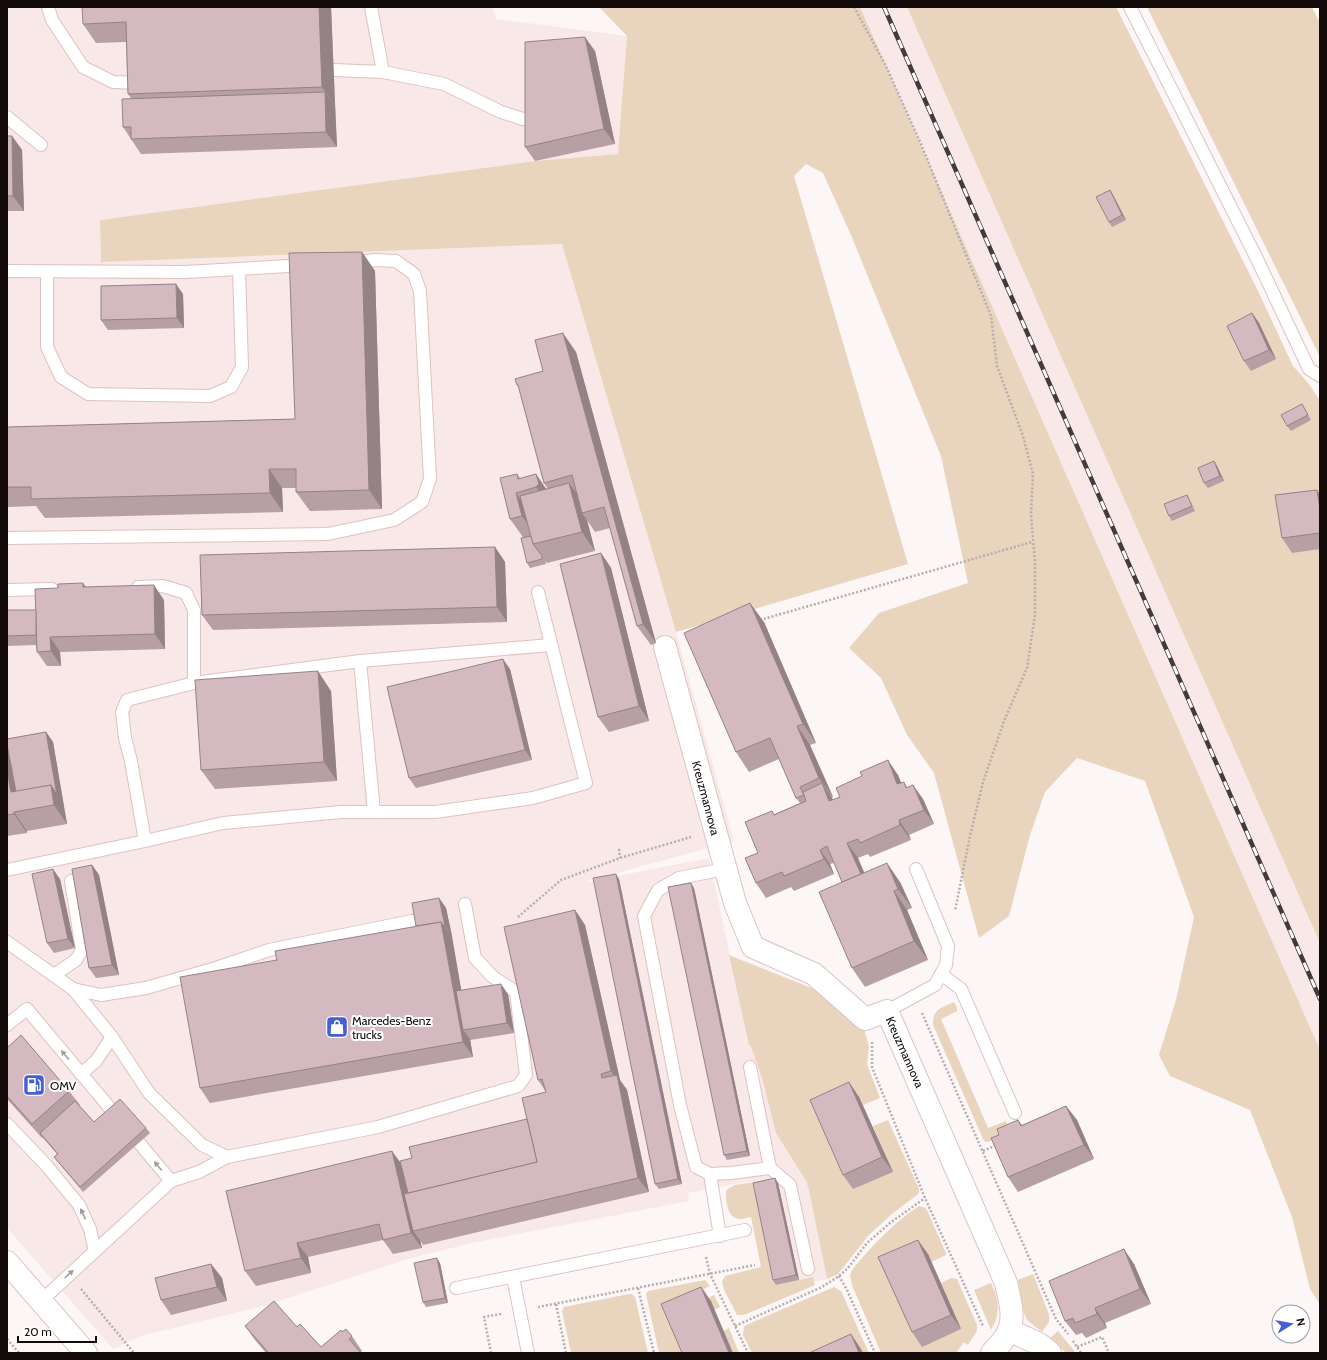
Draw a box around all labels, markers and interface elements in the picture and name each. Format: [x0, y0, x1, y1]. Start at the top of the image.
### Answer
street label: Kreuzmannova [689, 759, 723, 837]
place label: Marcedes-Benz trucks [352, 1013, 431, 1042]
shop icon: Marcedes-Benz trucks [324, 1014, 350, 1040]
street label: Kreuzmannova [883, 1014, 927, 1090]
one-way arrow [61, 1050, 70, 1060]
fuel station icon: OMV [21, 1072, 47, 1098]
place label: OMV [50, 1078, 77, 1093]
one-way arrow [153, 1160, 162, 1171]
one-way arrow [80, 1208, 86, 1220]
one-way arrow [64, 1270, 74, 1279]
north arrow [1271, 1304, 1311, 1344]
text: N [1293, 1317, 1308, 1327]
scale bar [18, 1318, 96, 1344]
text: 20 m [24, 1324, 52, 1339]

